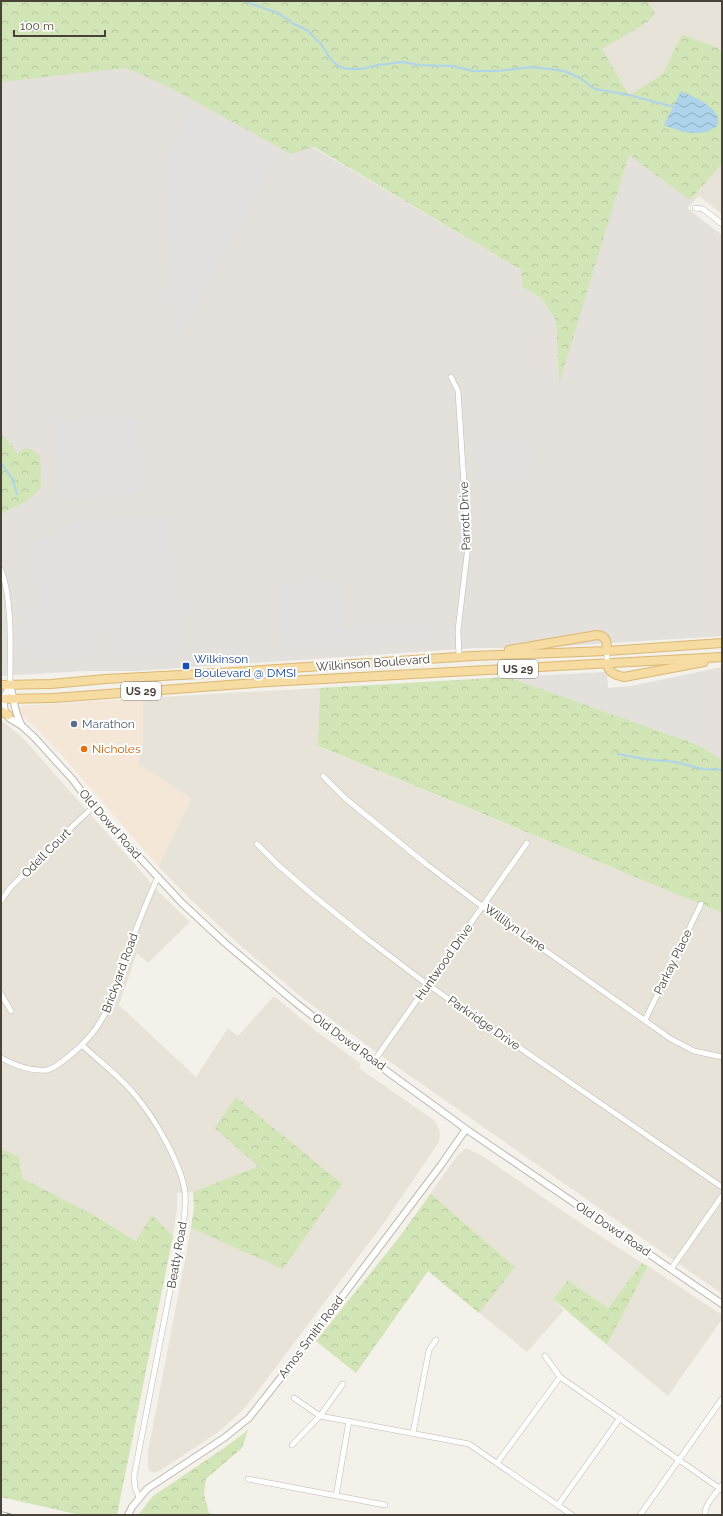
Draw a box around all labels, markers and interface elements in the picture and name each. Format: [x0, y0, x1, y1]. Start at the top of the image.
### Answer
scale bar [14, 12, 105, 38]
text: 100 m [20, 19, 54, 33]
street label: Parrott Drive [457, 481, 473, 551]
place label: Wilkinson Boulevard @ DMSI [194, 652, 296, 680]
street label: Wilkinson Boulevard [316, 652, 430, 674]
road number: US 29 [498, 660, 538, 678]
marker: Wilkinson Boulevard @ DMSI [181, 661, 191, 671]
road number: US 29 [121, 682, 161, 700]
place label: Marathon [82, 717, 135, 731]
marker: Marathon [69, 719, 79, 729]
place label: Nicholes [92, 742, 141, 756]
marker: Nicholes [79, 744, 89, 754]
street label: Old Dowd Road [76, 787, 144, 861]
street label: Odell Court [19, 826, 73, 880]
street label: Willilyn Lane [482, 902, 548, 954]
street label: Huntwood Drive [412, 921, 476, 1003]
street label: Parkay Place [651, 927, 695, 997]
street label: Brickyard Road [99, 931, 141, 1015]
street label: Parkridge Drive [445, 993, 523, 1053]
street label: Old Dowd Road [310, 1011, 388, 1073]
street label: Old Dowd Road [573, 1199, 653, 1259]
street label: Beatty Road [164, 1221, 190, 1289]
street label: Amos Smith Road [276, 1293, 346, 1381]

